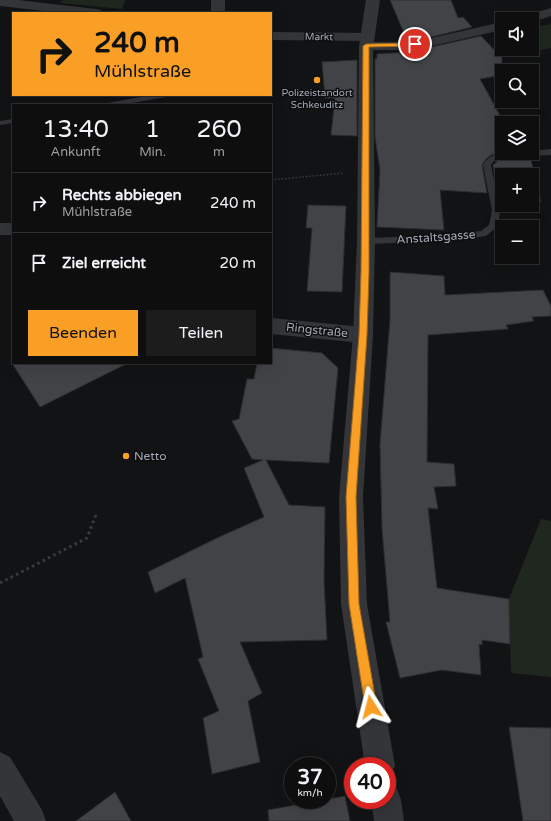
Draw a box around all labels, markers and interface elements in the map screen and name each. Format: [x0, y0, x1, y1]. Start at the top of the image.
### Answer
map controls [495, 12, 539, 264]
button: sound [495, 12, 539, 56]
text: 240 m [94, 26, 180, 60]
pin [398, 27, 432, 61]
icon: right [28, 28, 80, 80]
street label: Markt [305, 31, 333, 43]
icon: arrive [404, 33, 426, 55]
text: Mühlstraße [94, 60, 191, 82]
button: search [495, 64, 539, 108]
marker: Polizeistandort Schkeuditz [312, 75, 322, 85]
place label: Polizeistandort Schkeuditz [281, 87, 353, 111]
text: 13:40 [42, 115, 109, 144]
text: 1 [145, 115, 160, 144]
text: 260 [196, 115, 242, 144]
button: layers [495, 116, 539, 160]
text: Ankunft [51, 144, 101, 160]
text: Min. [139, 144, 166, 160]
text: m [213, 144, 225, 160]
button: + [495, 168, 539, 212]
text: Rechts abbiegen [62, 186, 182, 204]
icon: right [28, 192, 50, 214]
text: 240 m [210, 194, 256, 212]
text: Mühlstraße [62, 204, 132, 220]
button: − [495, 220, 539, 264]
street label: Anstaltsgasse [396, 227, 476, 247]
icon: arrive [28, 252, 50, 274]
text: Ziel erreicht [62, 254, 146, 272]
text: 20 m [219, 254, 256, 272]
button: Beenden [28, 310, 138, 356]
button: Teilen [146, 310, 256, 356]
street label: Ringstraße [285, 320, 349, 340]
place label: Netto [134, 449, 167, 463]
marker: Netto [121, 451, 131, 461]
position arrow [350, 686, 392, 728]
speed limit sign: 40 [344, 757, 396, 809]
text: 37 [297, 766, 323, 790]
text: km/h [297, 787, 323, 799]

